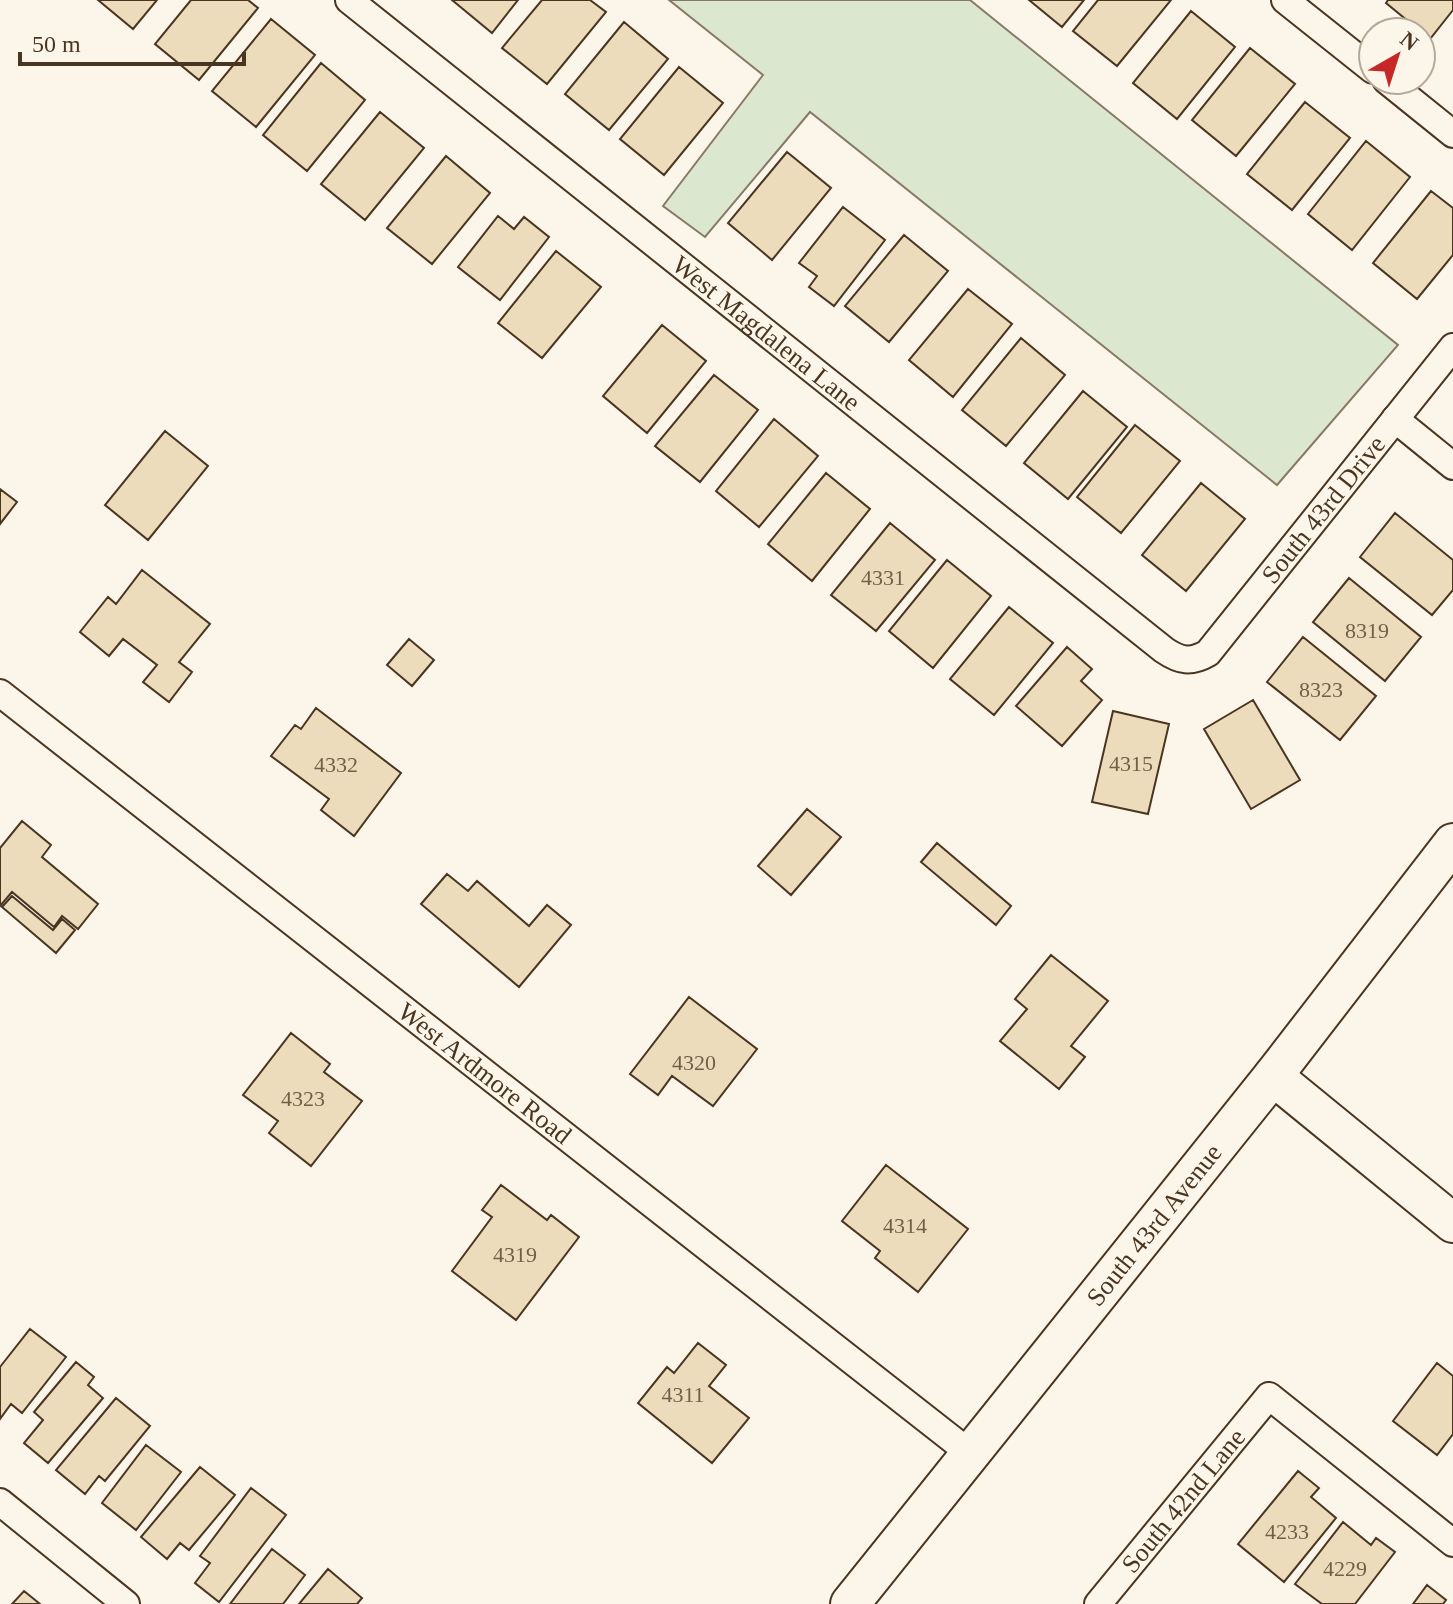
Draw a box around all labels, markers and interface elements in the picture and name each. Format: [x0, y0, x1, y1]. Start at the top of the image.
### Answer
scale bar [20, 16, 244, 66]
north arrow [1357, 16, 1437, 96]
text: N [1395, 26, 1423, 56]
text: 50 m [32, 31, 81, 57]
street label: West Magdalena Lane [666, 250, 866, 417]
street label: South 43rd Drive [1256, 430, 1391, 589]
house number: 4331 [861, 565, 905, 590]
house number: 8319 [1345, 618, 1389, 643]
house number: 8323 [1299, 677, 1343, 702]
house number: 4315 [1109, 751, 1153, 776]
house number: 4332 [314, 752, 358, 777]
street label: West Ardmore Road [392, 997, 577, 1150]
house number: 4320 [672, 1050, 716, 1075]
house number: 4323 [281, 1086, 325, 1111]
street label: South 43rd Avenue [1081, 1138, 1228, 1312]
house number: 4314 [883, 1213, 927, 1238]
house number: 4319 [493, 1242, 537, 1267]
house number: 4311 [661, 1382, 705, 1407]
street label: South 42nd Lane [1116, 1423, 1251, 1579]
house number: 4233 [1265, 1519, 1309, 1544]
house number: 4229 [1323, 1556, 1367, 1581]

